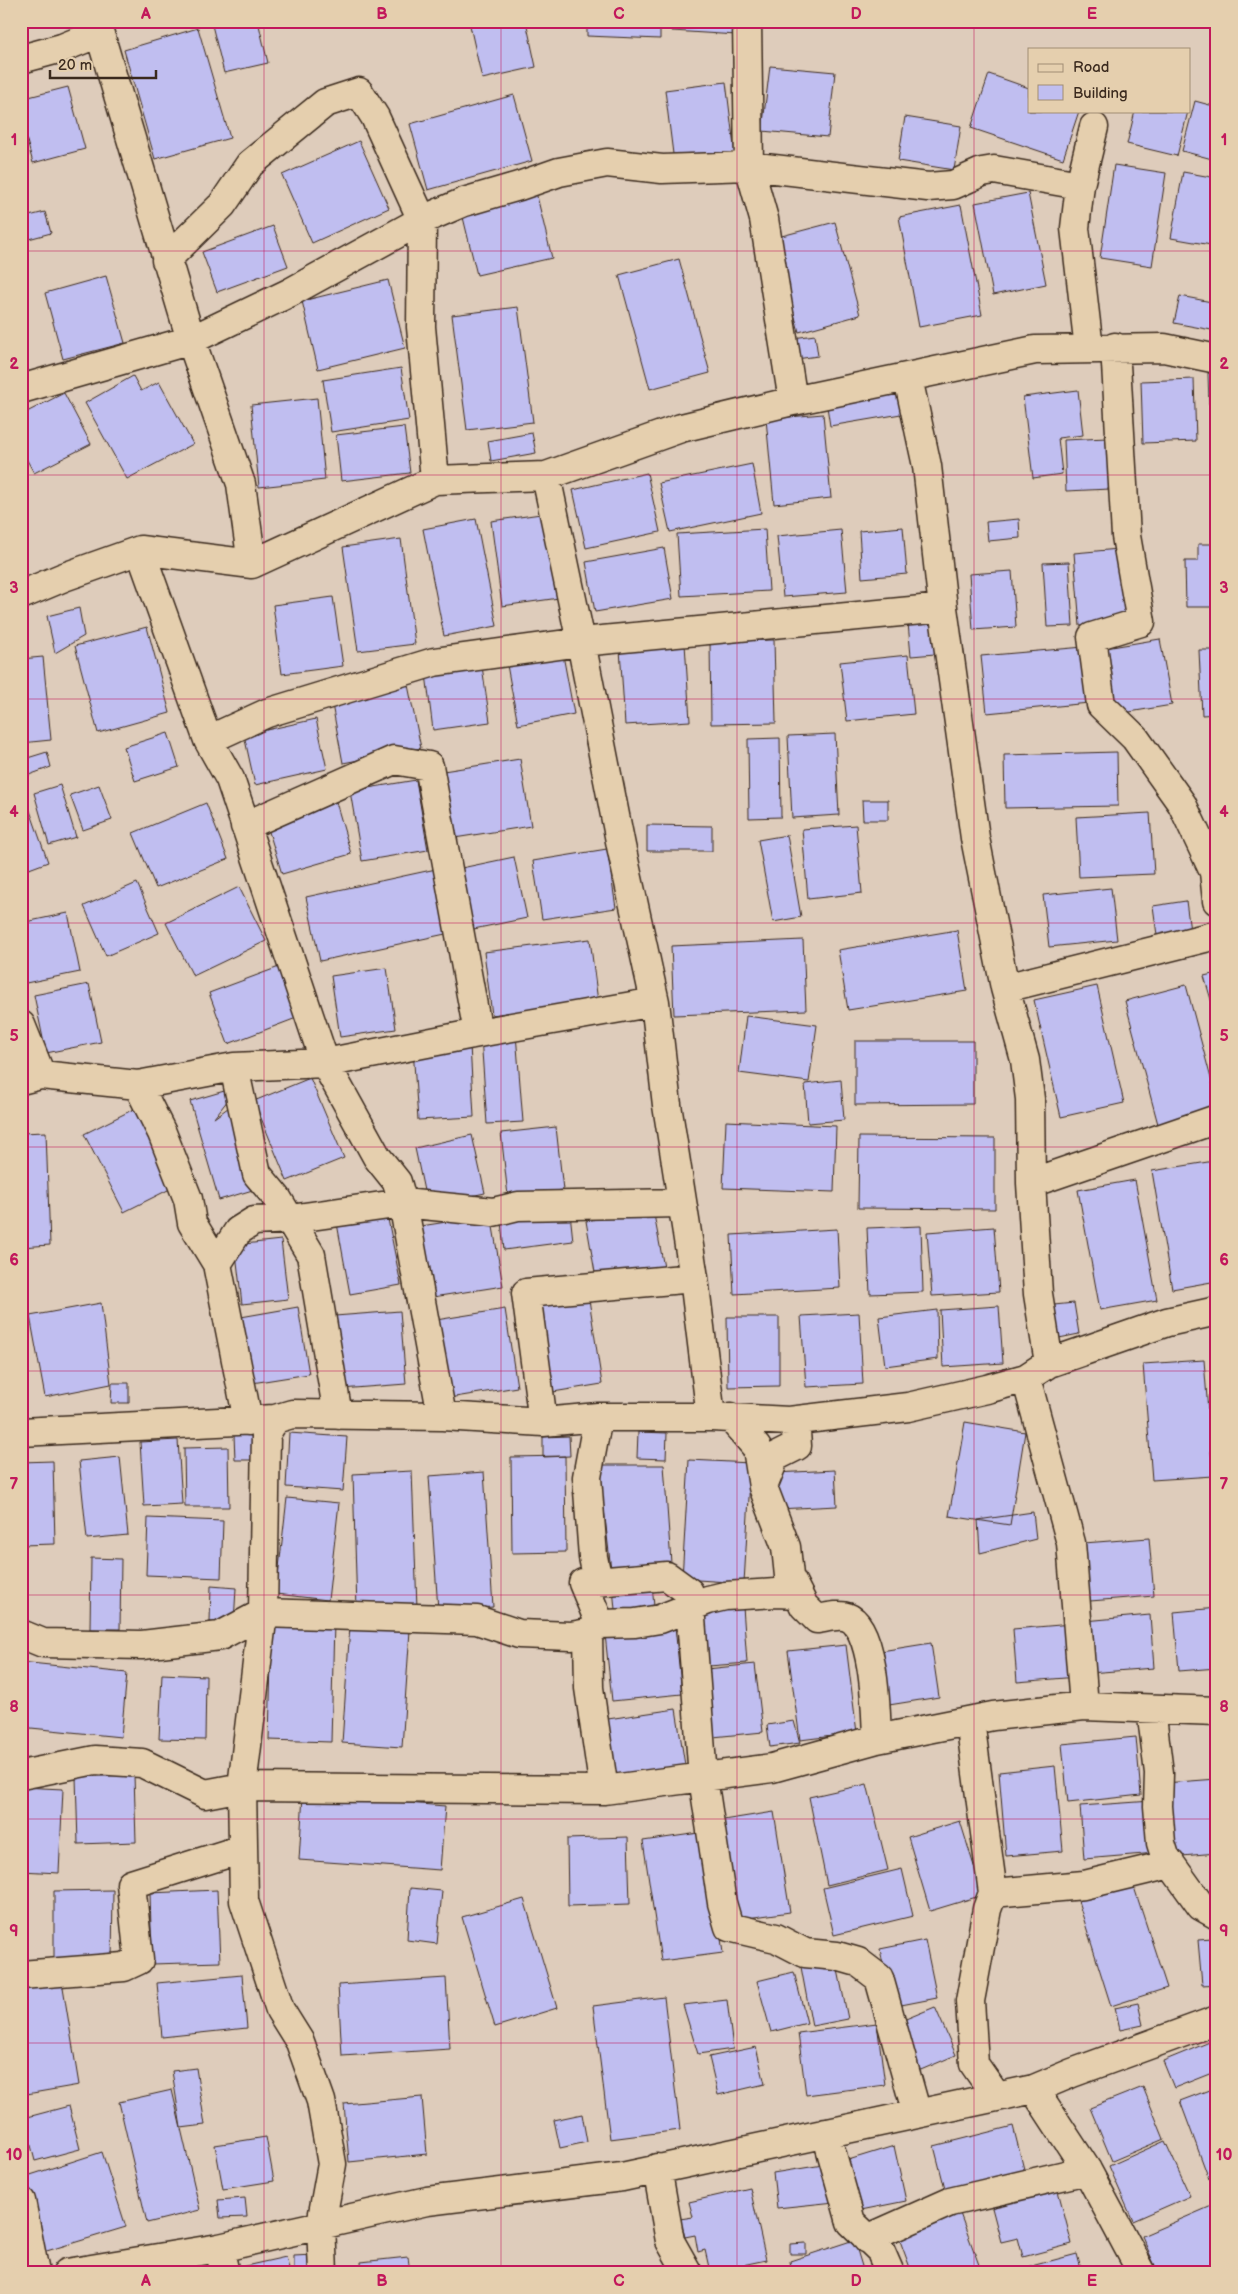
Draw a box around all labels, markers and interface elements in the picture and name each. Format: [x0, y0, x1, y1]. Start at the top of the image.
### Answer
text: A [140, 5, 151, 24]
text: B [376, 5, 388, 24]
text: C [613, 5, 625, 24]
text: D [850, 5, 862, 24]
text: E [1087, 5, 1097, 24]
scale bar [50, 48, 156, 80]
legend [1028, 48, 1190, 112]
text: 20 m [58, 56, 92, 75]
text: Road [1073, 58, 1109, 77]
text: Building [1073, 84, 1128, 103]
text: 1 [11, 131, 17, 150]
text: 1 [1221, 131, 1227, 150]
text: 2 [9, 355, 19, 374]
text: 2 [1219, 355, 1229, 374]
text: 3 [9, 579, 19, 598]
text: 3 [1219, 579, 1229, 598]
text: 4 [9, 803, 19, 822]
text: 4 [1219, 803, 1229, 822]
text: 5 [9, 1027, 19, 1046]
text: 5 [1219, 1027, 1229, 1046]
text: 6 [9, 1251, 19, 1270]
text: 6 [1219, 1251, 1229, 1270]
text: 7 [10, 1475, 19, 1494]
text: 7 [1220, 1475, 1229, 1494]
text: 8 [9, 1698, 19, 1717]
text: 8 [1219, 1698, 1229, 1717]
text: 9 [9, 1922, 19, 1941]
text: 9 [1219, 1922, 1229, 1941]
text: 10 [6, 2146, 22, 2165]
text: 10 [1216, 2146, 1232, 2165]
text: A [140, 2272, 151, 2291]
text: B [376, 2272, 388, 2291]
text: C [613, 2272, 625, 2291]
text: D [850, 2272, 862, 2291]
text: E [1087, 2272, 1097, 2291]

